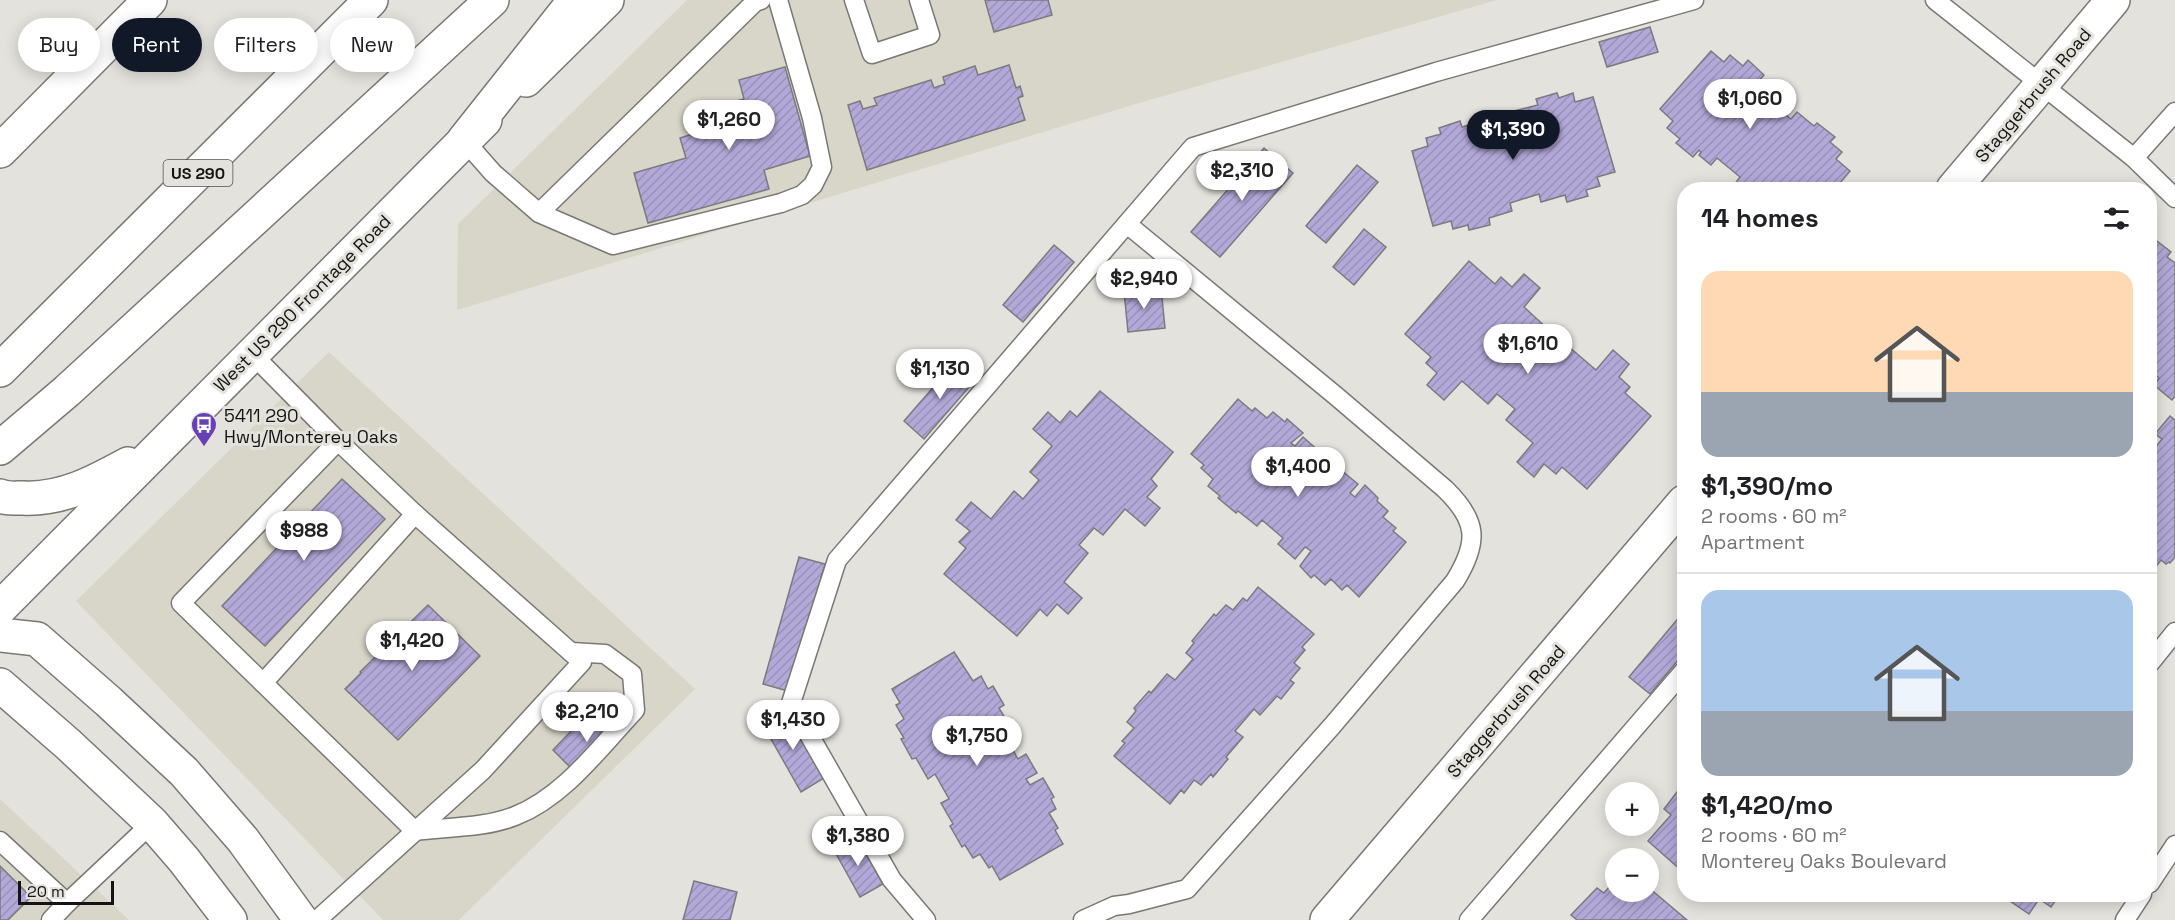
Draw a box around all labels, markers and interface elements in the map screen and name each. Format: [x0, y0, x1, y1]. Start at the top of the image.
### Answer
chip: Buy [18, 18, 100, 72]
chip: Rent [112, 18, 202, 72]
chip: Filters [214, 18, 318, 72]
chip: New [330, 18, 415, 72]
street label: Staggerbrush Road [1970, 23, 2096, 167]
pin: $1,060 [1701, 79, 1799, 130]
text: $1,060 [1717, 85, 1783, 111]
pin: $1,260 [680, 100, 778, 151]
text: $1,260 [697, 106, 761, 132]
pin: $1,390 [1464, 110, 1562, 161]
text: $1,390 [1481, 116, 1545, 142]
pin: $2,310 [1193, 151, 1291, 202]
text: $2,310 [1210, 157, 1274, 183]
road number: US 290 [164, 160, 232, 186]
text: 14 homes [1701, 201, 1819, 235]
icon: filters [2100, 202, 2133, 235]
street label: West US 290 Frontage Road [209, 210, 395, 396]
pin: $2,940 [1095, 259, 1193, 310]
text: $2,940 [1110, 265, 1178, 291]
icon: home [1863, 310, 1971, 418]
pin: $1,610 [1479, 324, 1577, 375]
text: $1,610 [1497, 330, 1559, 356]
pin: $1,130 [891, 349, 989, 400]
text: $1,130 [910, 355, 970, 381]
place label: 5411 290 Hwy/Monterey Oaks [224, 404, 398, 448]
bus stop icon: 5411 290 Hwy/Monterey Oaks [189, 410, 219, 448]
pin: $1,400 [1249, 447, 1347, 498]
text: $1,400 [1265, 453, 1331, 479]
text: $1,390/mo [1701, 469, 1833, 503]
text: 2 rooms · 60 m² [1701, 503, 1847, 529]
pin: $988 [268, 511, 340, 562]
text: $988 [280, 517, 328, 543]
text: Apartment [1701, 529, 1805, 555]
pin: $1,420 [363, 621, 461, 672]
text: $1,420 [380, 627, 444, 653]
icon: home [1863, 629, 1971, 737]
street label: Staggerbrush Road [1442, 640, 1570, 782]
pin: $2,210 [538, 692, 636, 743]
text: $2,210 [555, 698, 619, 724]
pin: $1,430 [744, 700, 842, 751]
text: $1,430 [761, 706, 825, 732]
pin: $1,750 [928, 716, 1026, 767]
text: $1,750 [946, 722, 1008, 748]
map controls [1605, 782, 1659, 902]
button: + [1605, 782, 1659, 836]
text: $1,420/mo [1701, 788, 1833, 822]
pin: $1,380 [809, 816, 907, 867]
text: $1,380 [826, 822, 890, 848]
text: 2 rooms · 60 m² [1701, 822, 1847, 848]
button: − [1605, 848, 1659, 902]
text: Monterey Oaks Boulevard [1701, 848, 1947, 874]
scale bar [18, 878, 114, 906]
text: 20 m [27, 881, 65, 902]

